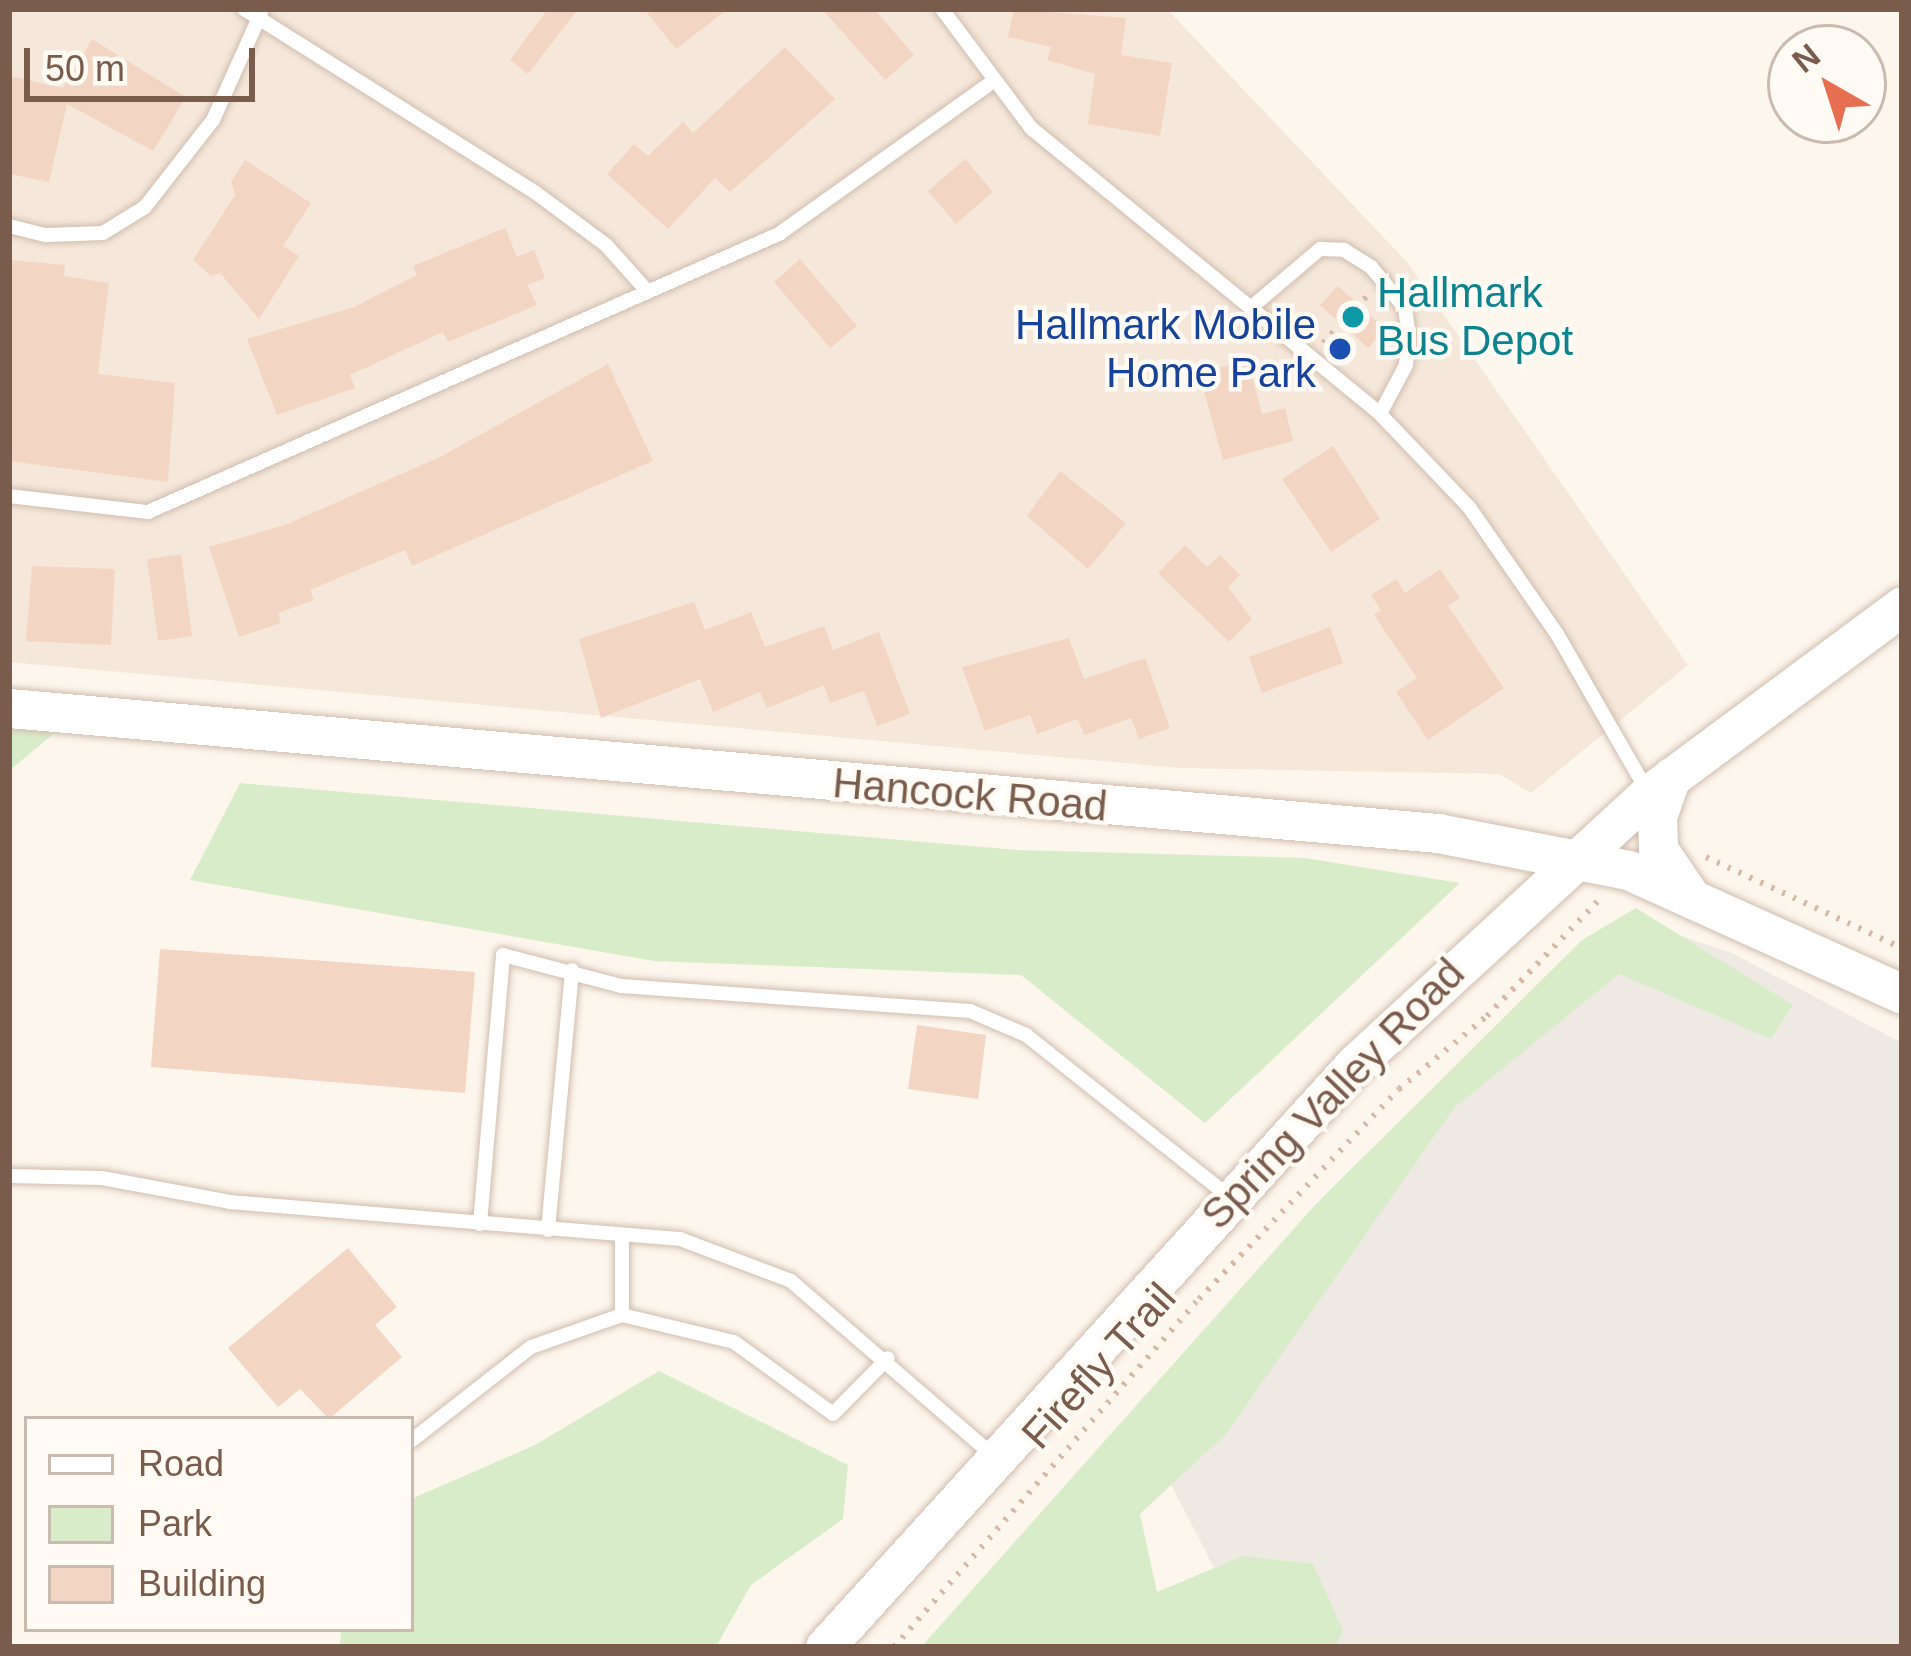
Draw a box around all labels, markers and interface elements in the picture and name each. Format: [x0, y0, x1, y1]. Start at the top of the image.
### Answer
scale bar [30, 24, 261, 98]
north arrow [1767, 24, 1887, 144]
text: N [1785, 36, 1827, 80]
text: 50 m [45, 48, 125, 89]
place label: Hallmark Bus Depot [1377, 268, 1573, 366]
place label: Hallmark Mobile Home Park [1015, 300, 1316, 398]
marker: Hallmark Bus Depot [1340, 304, 1366, 330]
marker: Hallmark Mobile Home Park [1327, 336, 1353, 362]
street label: Hancock Road [831, 758, 1109, 832]
street label: Spring Valley Road [1191, 948, 1475, 1240]
street label: Firefly Trail [1011, 1273, 1187, 1459]
legend [24, 1416, 414, 1632]
text: Road [138, 1443, 224, 1484]
text: Park [138, 1503, 212, 1544]
text: Building [138, 1563, 266, 1604]

